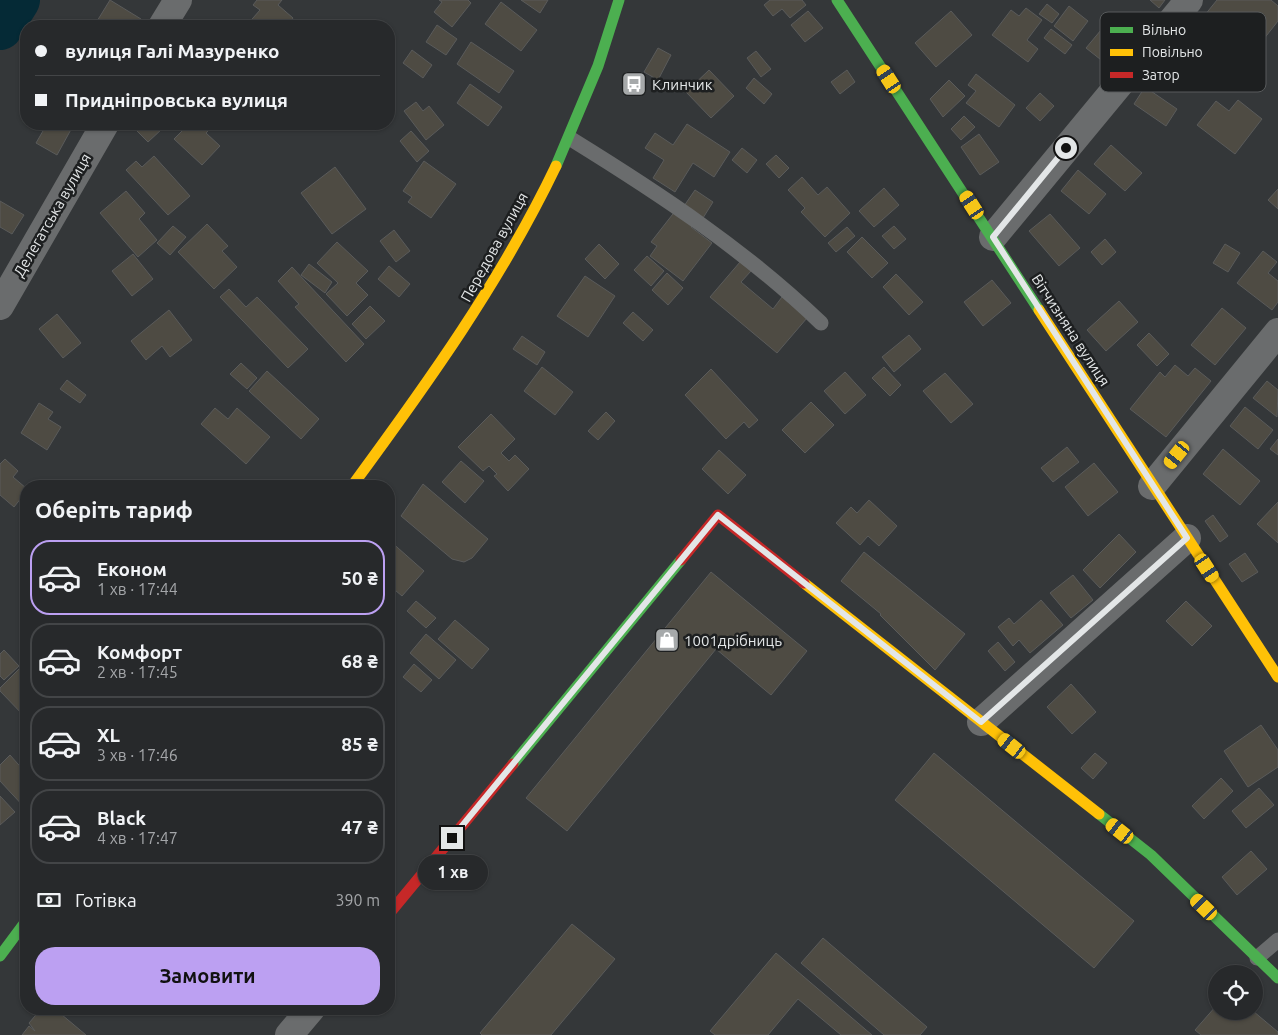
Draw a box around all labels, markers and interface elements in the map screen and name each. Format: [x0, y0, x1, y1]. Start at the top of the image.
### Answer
legend [1100, 12, 1266, 92]
text: Вільно [1142, 22, 1186, 38]
text: вулиця Галі Мазуренко [65, 40, 279, 62]
text: Повільно [1142, 44, 1203, 60]
car [874, 62, 903, 96]
text: Затор [1142, 67, 1180, 83]
bus stop icon: Клинчик [621, 71, 647, 97]
place label: Клинчик [652, 76, 713, 93]
text: Придніпровська вулиця [65, 89, 288, 111]
route start [1055, 137, 1077, 159]
street label: Делегатська вулиця [10, 150, 94, 280]
car [957, 188, 986, 222]
street label: Передова вулиця [457, 189, 531, 305]
street label: Вітчизняна вулиця [1028, 271, 1114, 389]
car [1161, 439, 1192, 471]
text: Оберіть тариф [35, 497, 193, 522]
car [1192, 551, 1221, 585]
icon: car [37, 555, 82, 600]
text: Економ [97, 558, 167, 580]
text: 50 ₴ [341, 567, 378, 589]
text: 1 хв · 17:44 [97, 580, 178, 598]
shop icon: 1001дрібниць [654, 627, 680, 653]
place label: 1001дрібниць [684, 632, 782, 649]
icon: car [37, 638, 82, 683]
text: Комфорт [97, 641, 182, 663]
text: 68 ₴ [341, 650, 378, 672]
text: 2 хв · 17:45 [97, 663, 178, 681]
icon: car [37, 721, 82, 766]
text: XL [97, 724, 120, 746]
car [995, 731, 1028, 761]
text: 85 ₴ [341, 733, 378, 755]
text: 3 хв · 17:46 [97, 746, 178, 764]
icon: car [37, 804, 82, 849]
text: Black [97, 807, 146, 829]
text: 47 ₴ [341, 816, 378, 838]
car [1103, 816, 1136, 846]
route end [441, 827, 463, 849]
text: 4 хв · 17:47 [97, 829, 178, 847]
callout: 1 хв [417, 856, 487, 890]
text: 1 хв [438, 863, 468, 881]
icon: cash [35, 886, 63, 914]
text: Готівка [75, 889, 137, 911]
text: 390 m [335, 891, 380, 909]
car [1188, 891, 1220, 923]
button: Замовити [35, 947, 380, 1005]
map controls [1208, 965, 1263, 1020]
button: locate [1208, 965, 1263, 1020]

